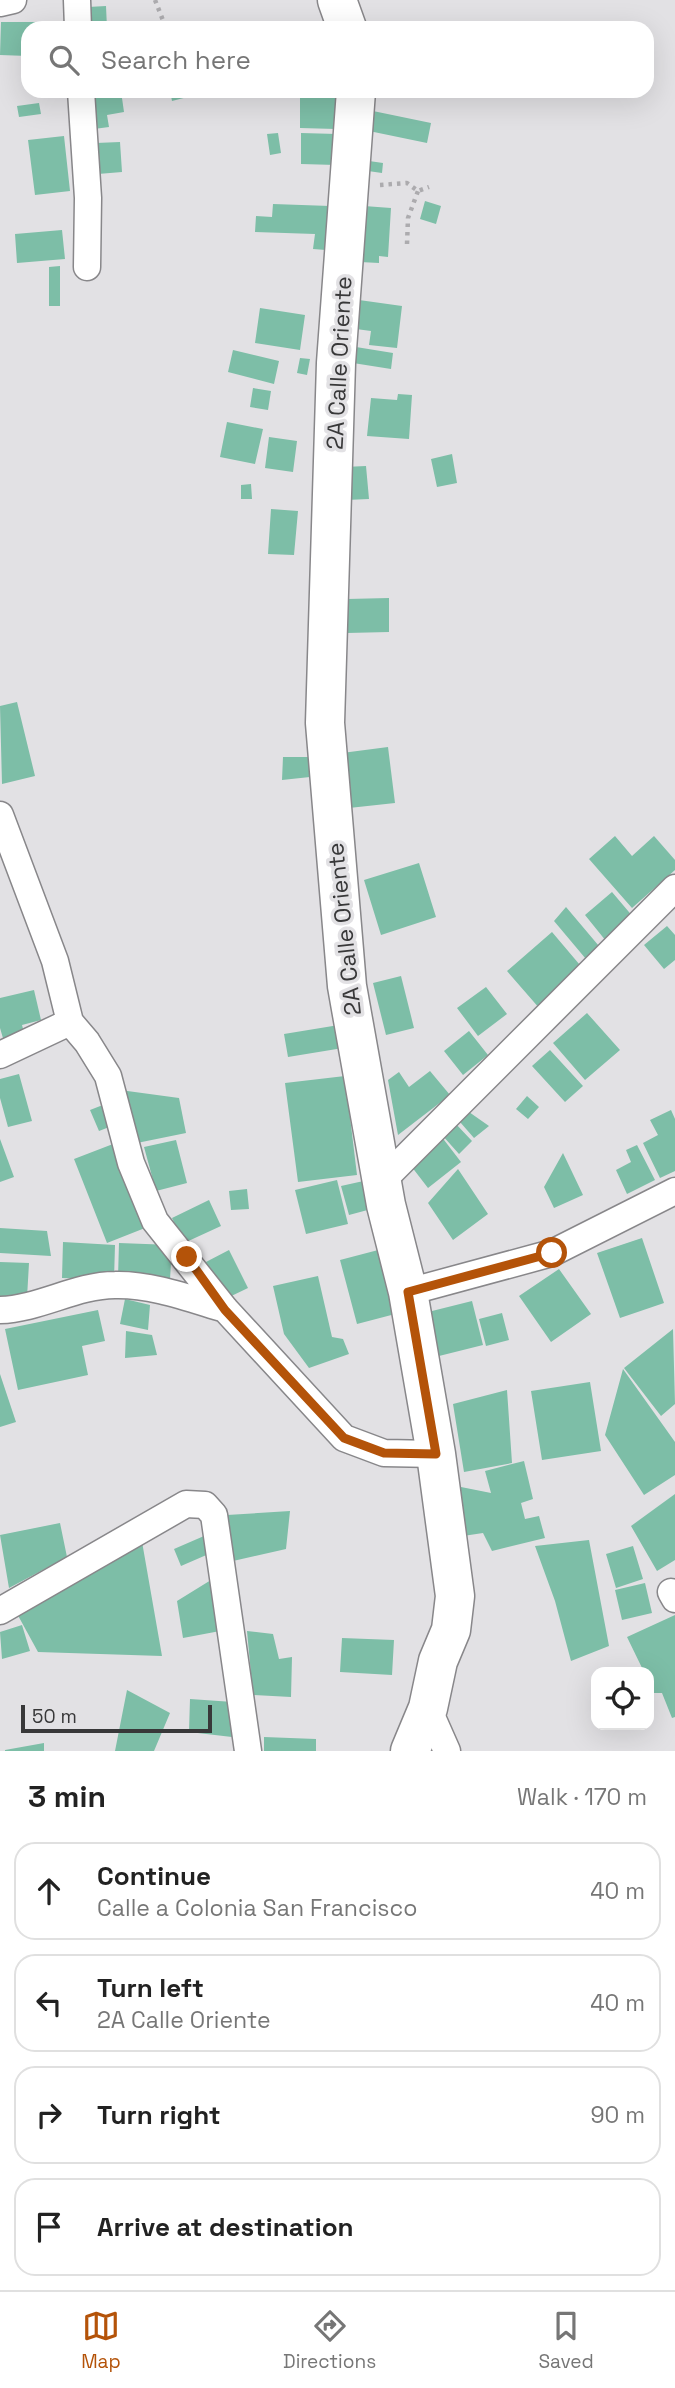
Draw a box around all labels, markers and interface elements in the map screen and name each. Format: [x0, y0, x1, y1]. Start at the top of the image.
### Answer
search box [21, 21, 654, 98]
icon: search [45, 41, 83, 79]
text: Search here [101, 43, 251, 77]
street label: 2A Calle Oriente [319, 276, 359, 450]
street label: 2A Calle Oriente [320, 841, 368, 1017]
route start [536, 1237, 567, 1268]
route end [171, 1241, 202, 1272]
map controls [591, 1667, 654, 1730]
button: locate [591, 1667, 654, 1730]
scale bar [21, 1702, 212, 1734]
text: 50 m [32, 1704, 77, 1729]
text: 3 min [28, 1777, 106, 1816]
text: Walk · 170 m [517, 1782, 647, 1812]
text: Continue [97, 1859, 211, 1893]
icon: ahead [30, 1872, 68, 1910]
text: 40 m [590, 1876, 645, 1906]
text: Calle a Colonia San Francisco [97, 1893, 417, 1923]
text: Turn left [97, 1971, 204, 2005]
icon: left [30, 1984, 68, 2022]
text: 40 m [590, 1988, 645, 2018]
text: 2A Calle Oriente [97, 2005, 271, 2035]
icon: right [30, 2096, 68, 2134]
text: Turn right [97, 2098, 221, 2132]
text: 90 m [590, 2100, 645, 2130]
icon: arrive [30, 2208, 68, 2246]
text: Arrive at destination [97, 2210, 354, 2244]
tab: Map [81, 2307, 121, 2374]
tab: Directions [283, 2307, 376, 2374]
tab: Saved [538, 2307, 594, 2374]

